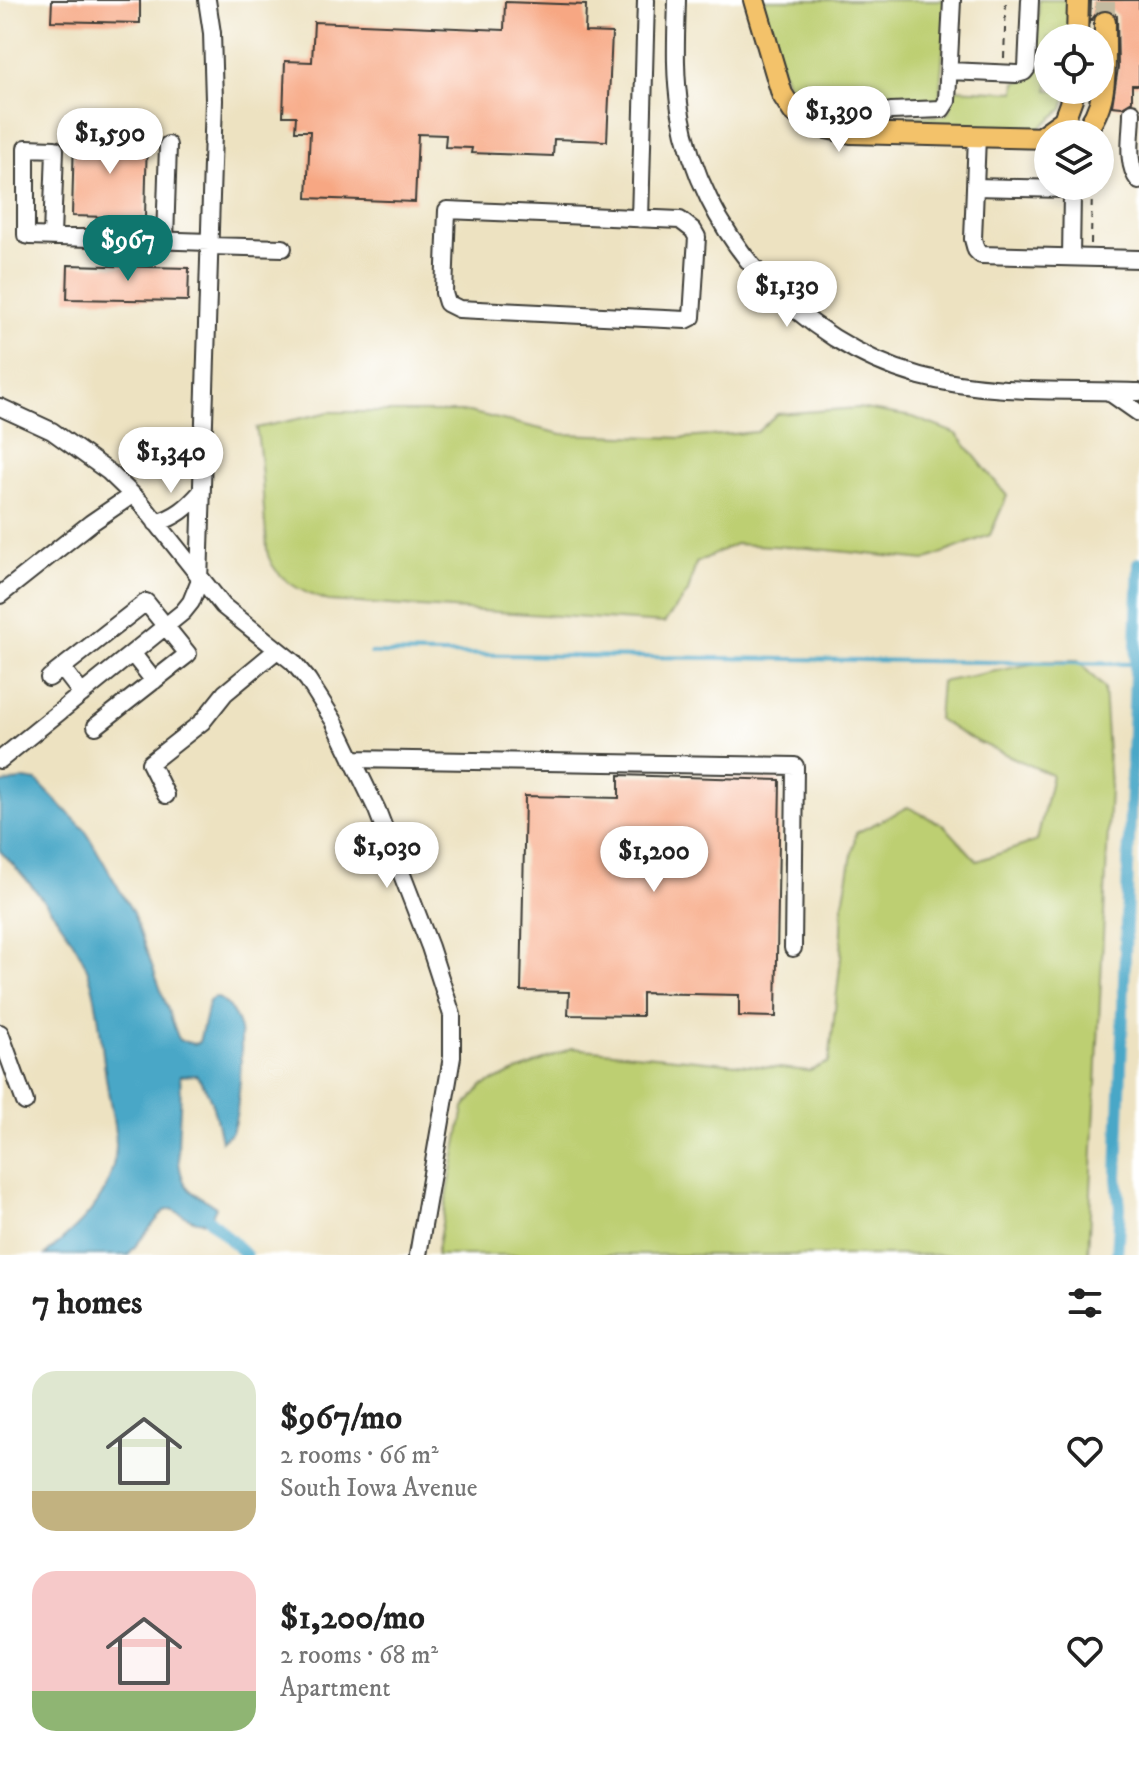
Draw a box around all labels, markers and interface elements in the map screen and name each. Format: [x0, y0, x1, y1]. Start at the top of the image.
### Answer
map controls [1034, 24, 1114, 200]
button: locate [1034, 24, 1114, 104]
pin: $1,390 [774, 86, 904, 154]
text: $1,390 [805, 95, 873, 128]
pin: $1,590 [45, 108, 175, 176]
text: $1,590 [75, 117, 145, 150]
button: layers [1034, 120, 1114, 200]
pin: $967 [81, 215, 175, 283]
text: $967 [101, 224, 155, 257]
pin: $1,130 [722, 261, 852, 329]
text: $1,130 [755, 270, 819, 303]
pin: $1,340 [106, 427, 236, 495]
text: $1,340 [136, 436, 206, 469]
pin: $1,030 [322, 822, 452, 890]
pin: $1,200 [589, 826, 719, 894]
text: $1,030 [353, 831, 421, 864]
text: $1,200 [618, 835, 690, 868]
icon: filters [1063, 1281, 1107, 1325]
text: 7 homes [32, 1282, 142, 1324]
text: $967/mo [280, 1397, 402, 1439]
icon: home [96, 1403, 192, 1499]
icon: heart [1063, 1429, 1107, 1473]
text: 2 rooms · 66 m² [280, 1439, 439, 1472]
text: South Iowa Avenue [280, 1472, 478, 1505]
text: $1,200/mo [280, 1597, 425, 1639]
icon: home [96, 1603, 192, 1699]
icon: heart [1063, 1629, 1107, 1673]
text: 2 rooms · 68 m² [280, 1639, 438, 1672]
text: Apartment [280, 1672, 391, 1705]

